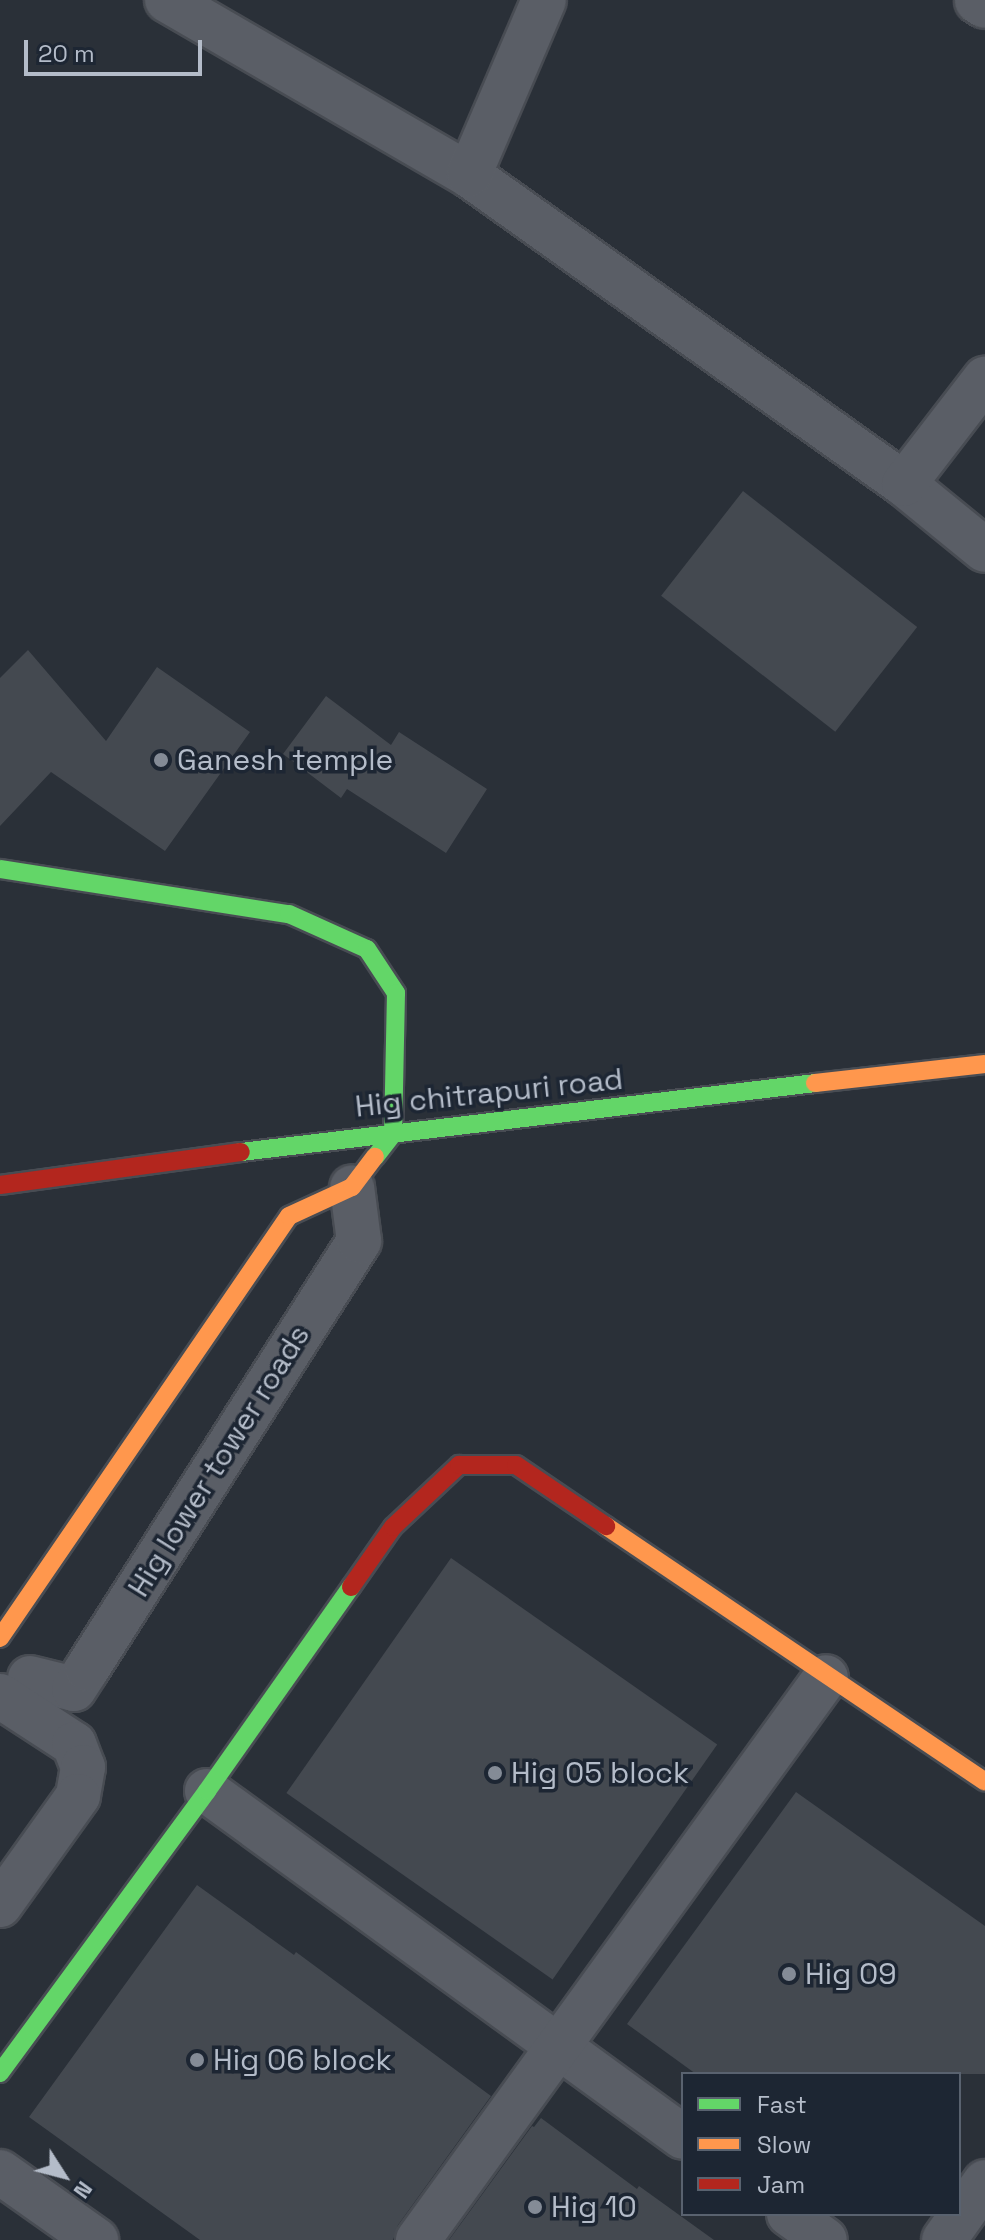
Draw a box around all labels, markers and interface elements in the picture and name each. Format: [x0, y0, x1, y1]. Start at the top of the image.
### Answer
scale bar [28, 24, 206, 74]
text: 20 m [38, 38, 95, 69]
place label: Ganesh temple [177, 742, 393, 778]
marker: Ganesh temple [152, 751, 170, 769]
street label: Hig chitrapuri road [353, 1061, 625, 1125]
street label: Hig lower tower roads [121, 1319, 317, 1603]
place label: Hig 05 block [511, 1755, 689, 1791]
marker: Hig 05 block [486, 1764, 504, 1782]
place label: Hig 09 [805, 1956, 897, 1992]
marker: Hig 09 [780, 1965, 798, 1983]
place label: Hig 06 block [213, 2042, 392, 2078]
marker: Hig 06 block [188, 2051, 206, 2069]
legend [681, 2072, 961, 2216]
text: Fast [757, 2089, 807, 2120]
text: Slow [757, 2129, 811, 2160]
north arrow [24, 2136, 104, 2216]
text: Jam [757, 2169, 805, 2200]
text: N [68, 2176, 99, 2204]
place label: Hig 10 [551, 2189, 637, 2225]
marker: Hig 10 [526, 2198, 544, 2216]

